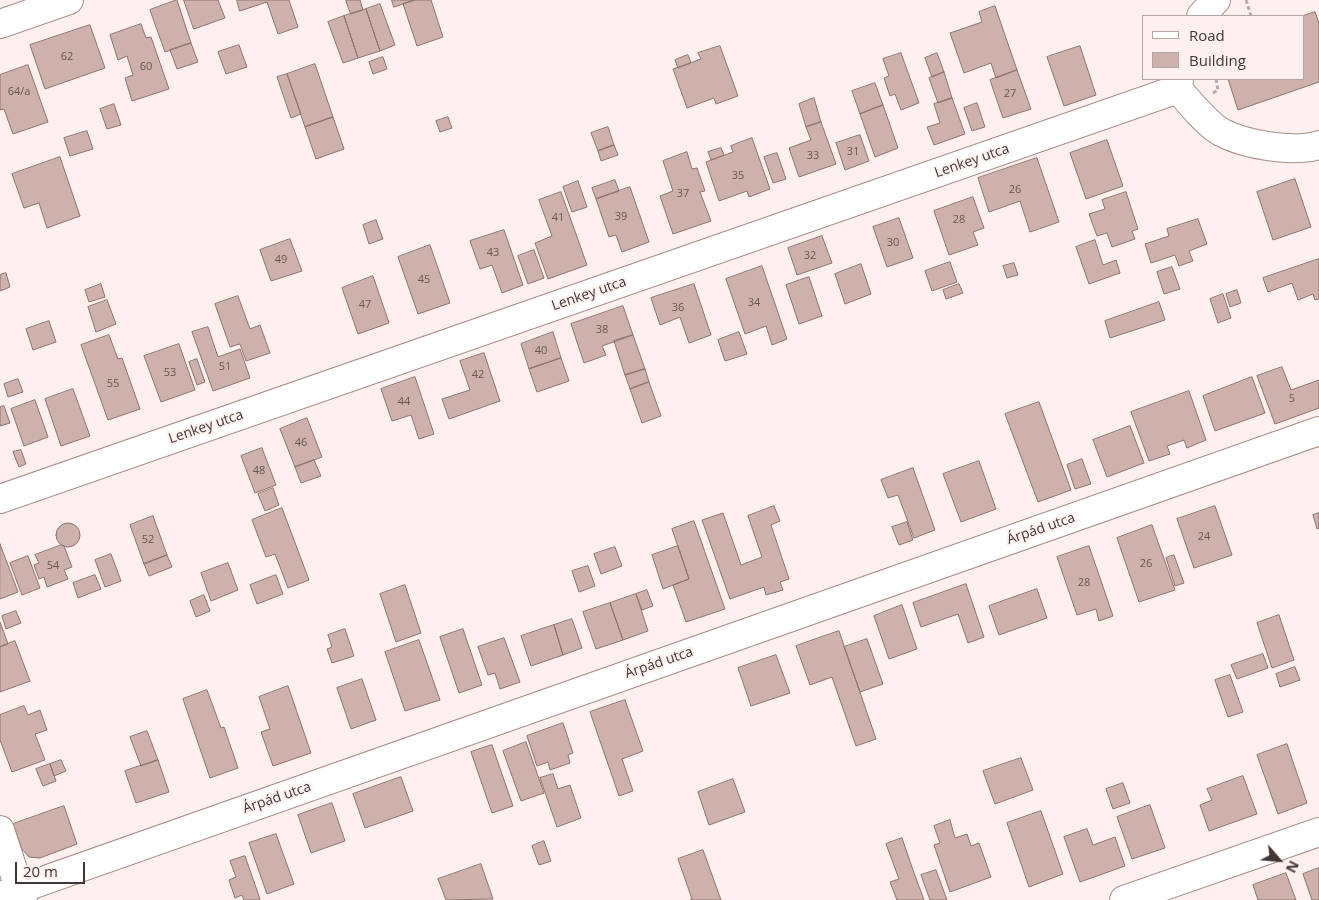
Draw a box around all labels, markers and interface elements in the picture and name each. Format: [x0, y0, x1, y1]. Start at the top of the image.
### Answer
legend [1142, 15, 1304, 80]
text: Road [1189, 25, 1225, 45]
house number: 62 [61, 50, 73, 64]
text: Building [1189, 50, 1246, 70]
house number: 60 [140, 60, 152, 74]
house number: 64/a [8, 85, 30, 99]
house number: 27 [1004, 87, 1016, 101]
street label: Lenkey utca [933, 140, 1011, 182]
house number: 31 [847, 145, 859, 159]
house number: 33 [807, 149, 819, 163]
house number: 35 [732, 169, 744, 183]
house number: 26 [1009, 183, 1021, 197]
house number: 37 [677, 187, 689, 201]
house number: 39 [615, 210, 627, 224]
house number: 41 [552, 211, 564, 225]
house number: 28 [953, 213, 965, 227]
house number: 30 [887, 236, 899, 250]
house number: 43 [487, 246, 499, 260]
house number: 32 [804, 249, 816, 263]
house number: 49 [275, 253, 287, 267]
house number: 45 [418, 273, 430, 287]
street label: Lenkey utca [550, 273, 628, 315]
house number: 34 [748, 296, 760, 310]
house number: 47 [359, 298, 371, 312]
house number: 36 [672, 301, 684, 315]
house number: 38 [596, 323, 608, 337]
house number: 40 [535, 344, 547, 358]
house number: 51 [219, 360, 231, 374]
house number: 53 [164, 366, 176, 380]
house number: 42 [472, 368, 484, 382]
house number: 55 [107, 377, 119, 391]
house number: 5 [1289, 392, 1295, 406]
house number: 44 [398, 395, 410, 409]
street label: Lenkey utca [167, 406, 245, 448]
house number: 46 [295, 436, 307, 450]
house number: 48 [253, 464, 265, 478]
street label: Árpád utca [1005, 509, 1077, 549]
house number: 24 [1198, 530, 1210, 544]
house number: 52 [142, 533, 154, 547]
house number: 26 [1140, 557, 1152, 571]
house number: 54 [47, 559, 59, 573]
house number: 28 [1078, 576, 1090, 590]
street label: Árpád utca [623, 643, 695, 683]
street label: Árpád utca [241, 778, 313, 818]
north arrow [1254, 835, 1304, 885]
scale bar [18, 852, 88, 884]
text: N [1282, 858, 1304, 876]
text: 20 m [23, 861, 58, 881]

